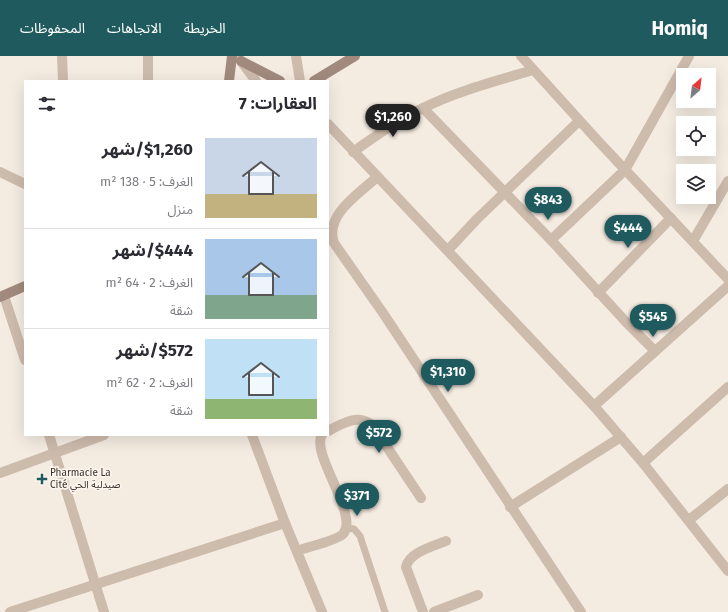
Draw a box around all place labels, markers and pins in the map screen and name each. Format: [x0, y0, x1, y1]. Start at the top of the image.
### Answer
pin: $1,260 [360, 104, 426, 138]
pin: $843 [524, 187, 572, 221]
pin: $444 [604, 215, 652, 249]
pin: $545 [629, 304, 677, 338]
pin: $1,310 [415, 359, 481, 393]
pin: $572 [355, 420, 403, 454]
place label: Pharmacie La Cité صيدلية الحي [50, 467, 121, 492]
marker: Pharmacie La Cité صيدلية الحي [37, 474, 47, 484]
pin: $371 [333, 483, 381, 517]

